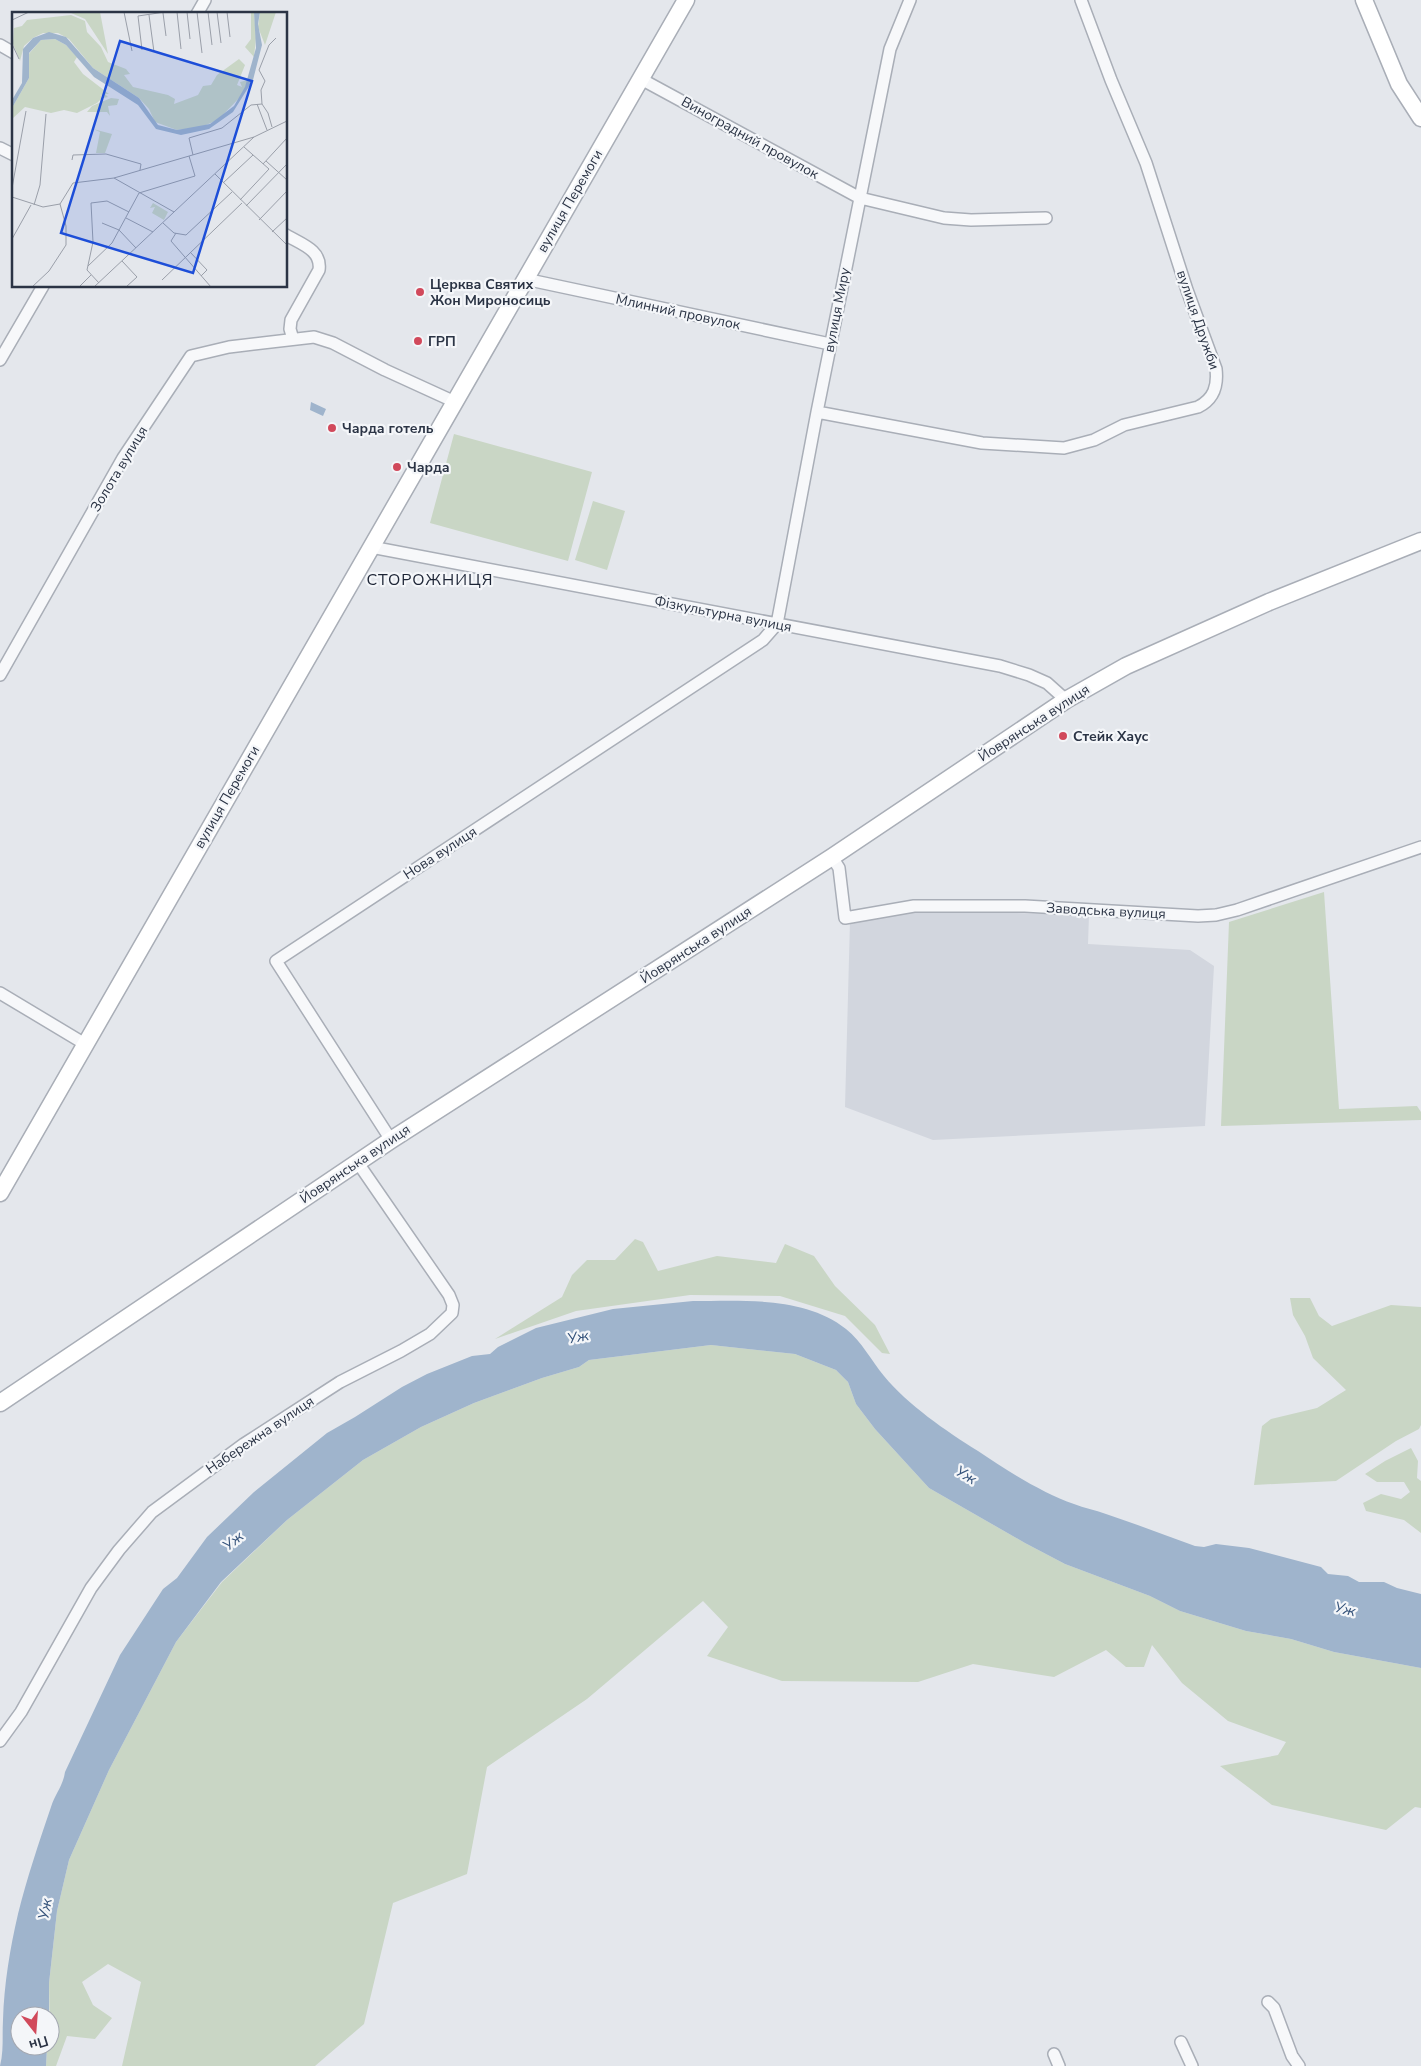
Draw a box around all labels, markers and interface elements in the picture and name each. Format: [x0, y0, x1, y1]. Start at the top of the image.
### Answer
inset map [12, 12, 288, 288]
street label: Виноградний провулок [678, 92, 823, 184]
street label: вулиця Перемоги [533, 146, 607, 256]
street label: вулиця Миру [819, 265, 855, 354]
street label: вулиця Дружби [1172, 268, 1224, 372]
place label: Церква Святих Жон Мироносиць [430, 275, 551, 310]
marker: Церква Святих Жон Мироносиць [414, 286, 426, 298]
street label: Млинний провулок [614, 290, 743, 335]
place label: ГРП [428, 332, 456, 351]
marker: ГРП [412, 335, 424, 347]
place label: Чарда готель [342, 419, 434, 438]
marker: Чарда готель [326, 422, 338, 434]
street label: Золота вулиця [86, 423, 152, 515]
place label: Чарда [407, 458, 450, 477]
marker: Чарда [391, 461, 403, 473]
district label: СТОРОЖНИЦЯ [367, 569, 493, 591]
street label: Фізкультурна вулиця [653, 591, 793, 637]
street label: Йоврянська вулиця [975, 680, 1093, 766]
place label: Стейк Хаус [1073, 727, 1149, 746]
marker: Стейк Хаус [1057, 730, 1069, 742]
street label: вулиця Перемоги [190, 742, 264, 852]
street label: Нова вулиця [400, 822, 480, 884]
street label: Заводська вулиця [1046, 898, 1166, 924]
street label: Йоврянська вулиця [637, 902, 755, 988]
street label: Йоврянська вулиця [296, 1120, 414, 1208]
water label: Уж [566, 1325, 591, 1349]
street label: Набережна вулиця [202, 1392, 318, 1478]
water label: Уж [952, 1461, 981, 1489]
water label: Уж [218, 1526, 248, 1556]
water label: Уж [1332, 1597, 1358, 1621]
water label: Уж [33, 1896, 57, 1921]
north arrow [10, 2006, 60, 2056]
text: Пн [27, 2031, 51, 2055]

